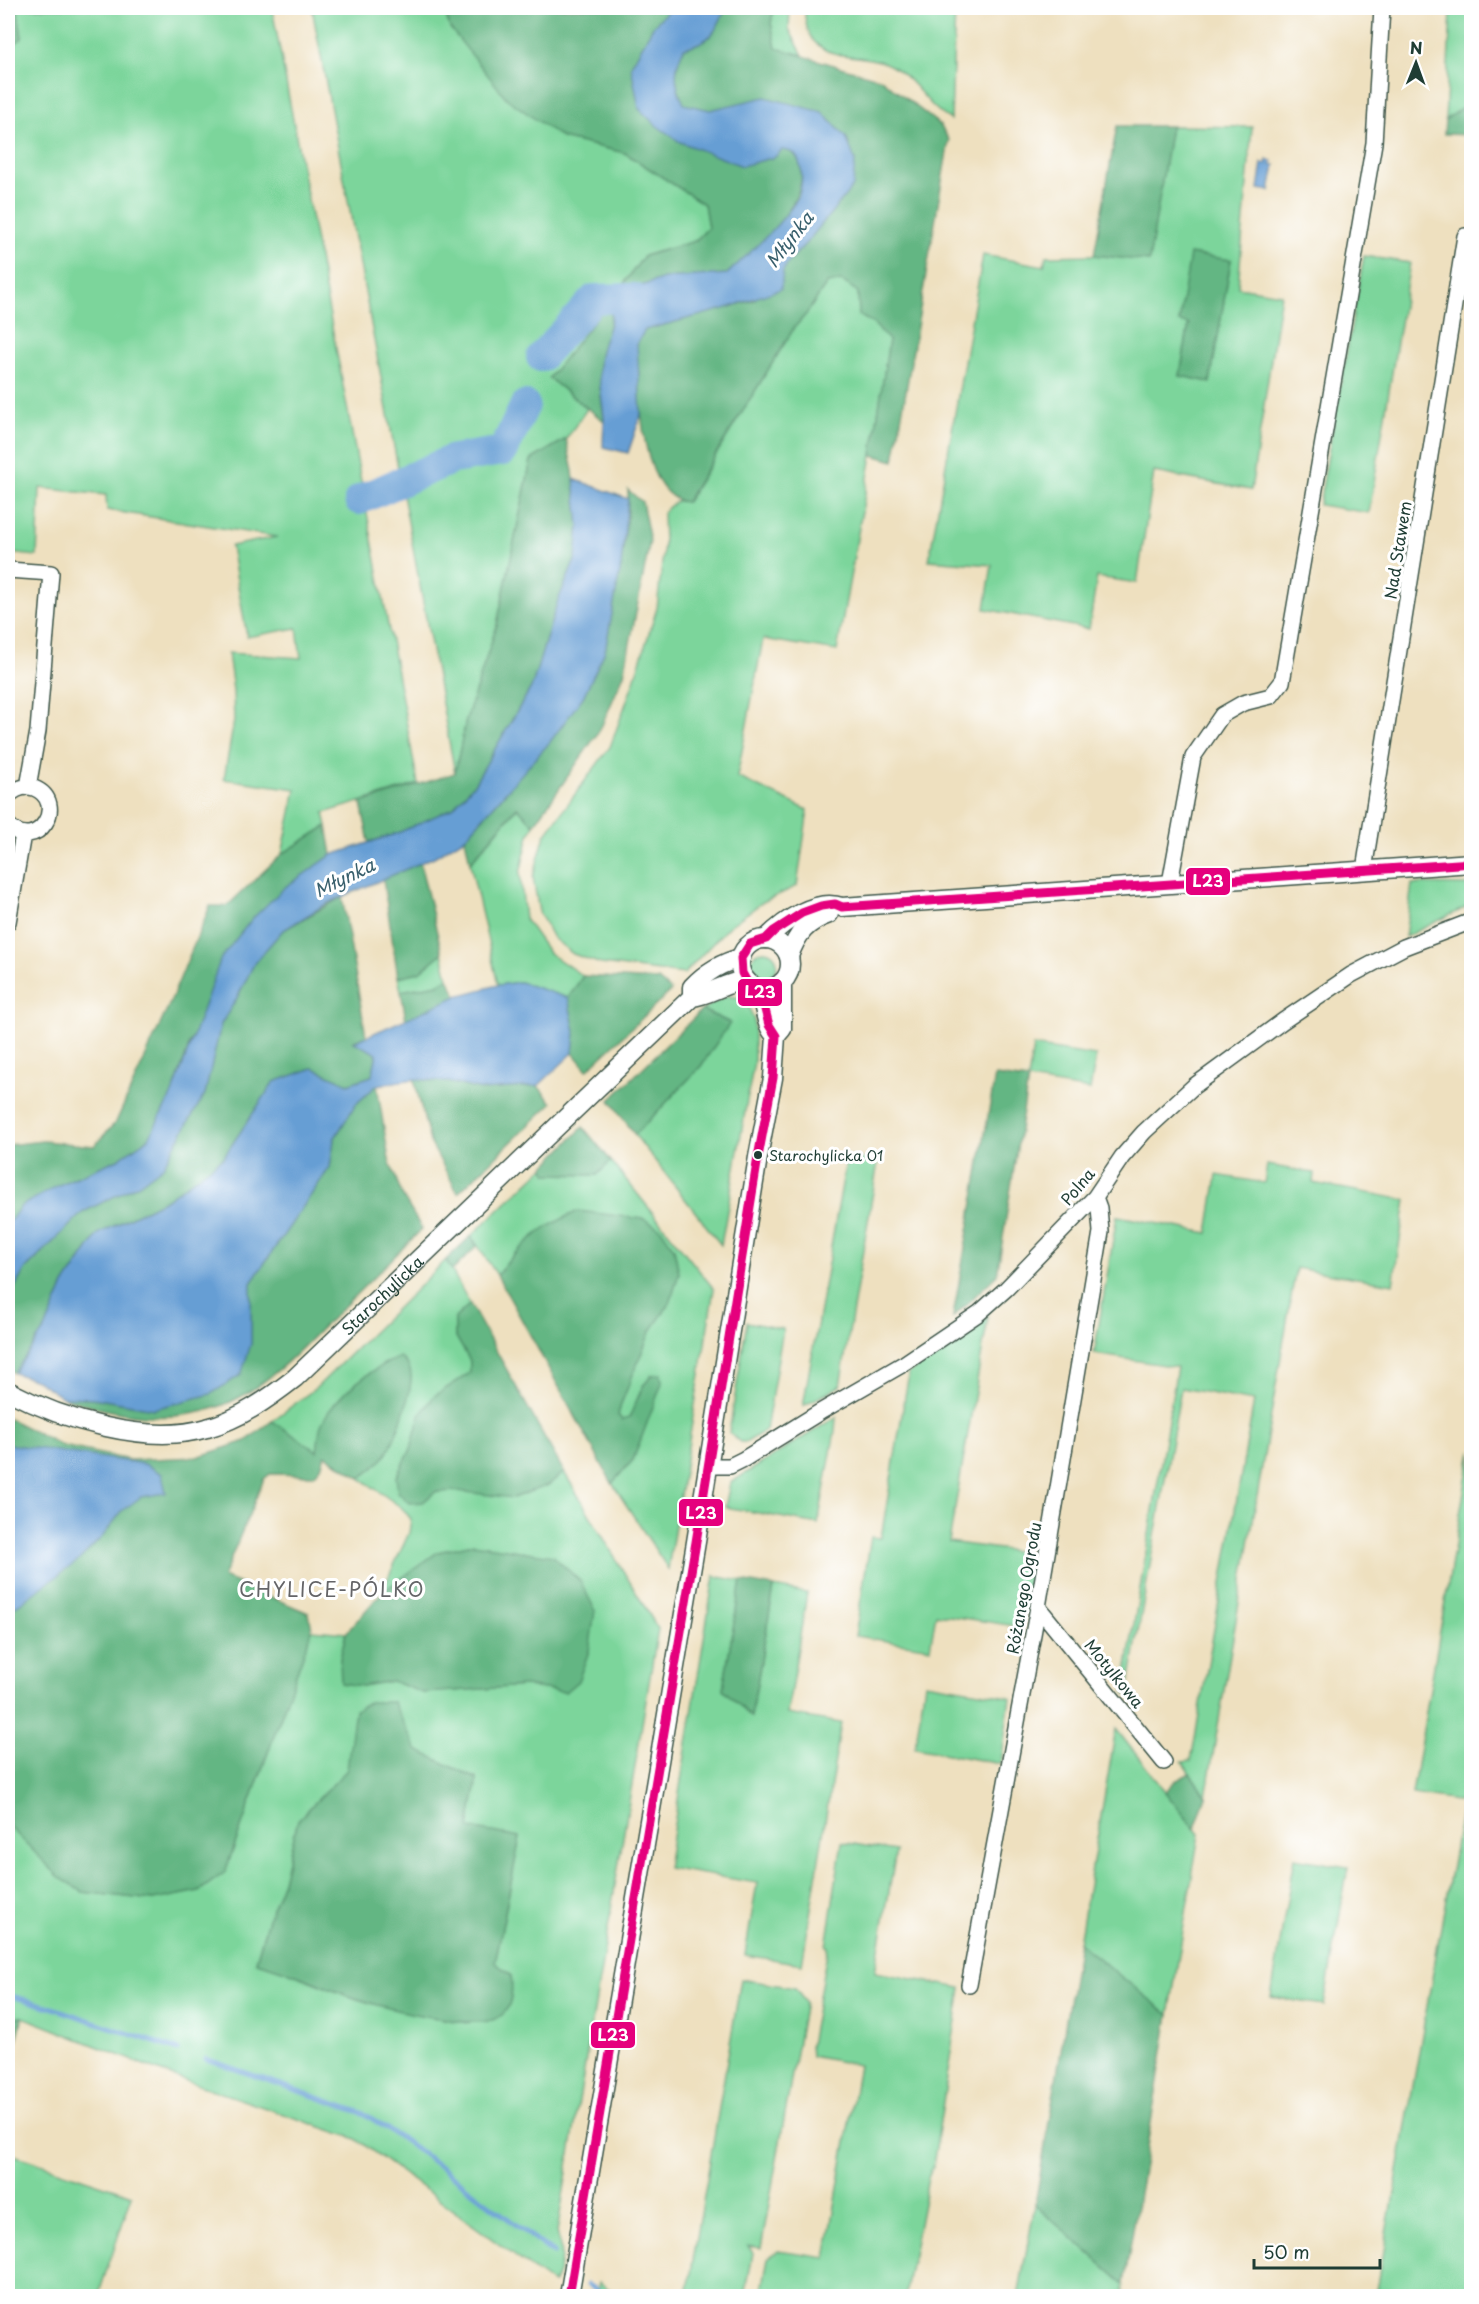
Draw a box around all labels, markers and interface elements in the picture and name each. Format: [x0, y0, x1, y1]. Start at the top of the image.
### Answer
north arrow [1386, 33, 1446, 93]
text: N [1410, 35, 1423, 59]
water label: Młynka [759, 205, 820, 273]
street label: Nad Stawem [1377, 499, 1417, 601]
water label: Młynka [309, 850, 380, 903]
line badge: L23 [1185, 867, 1231, 896]
text: L23 [1192, 868, 1224, 892]
line badge: L23 [737, 978, 783, 1007]
text: L23 [744, 979, 776, 1003]
place label: Starochylicka 01 [769, 1145, 883, 1166]
marker: Starochylicka 01 [752, 1149, 764, 1161]
street label: Polna [1054, 1162, 1100, 1210]
street label: Starochylicka [335, 1249, 428, 1340]
line badge: L23 [678, 1498, 724, 1527]
text: L23 [685, 1500, 717, 1524]
street label: Różanego Ogrodu [1000, 1520, 1046, 1656]
district label: CHYLICE-PÓLKO [239, 1574, 425, 1604]
street label: Motylkowa [1080, 1633, 1150, 1713]
line badge: L23 [590, 2021, 636, 2049]
text: L23 [597, 2022, 629, 2046]
scale bar [1254, 2232, 1380, 2270]
text: 50 m [1263, 2238, 1310, 2265]

